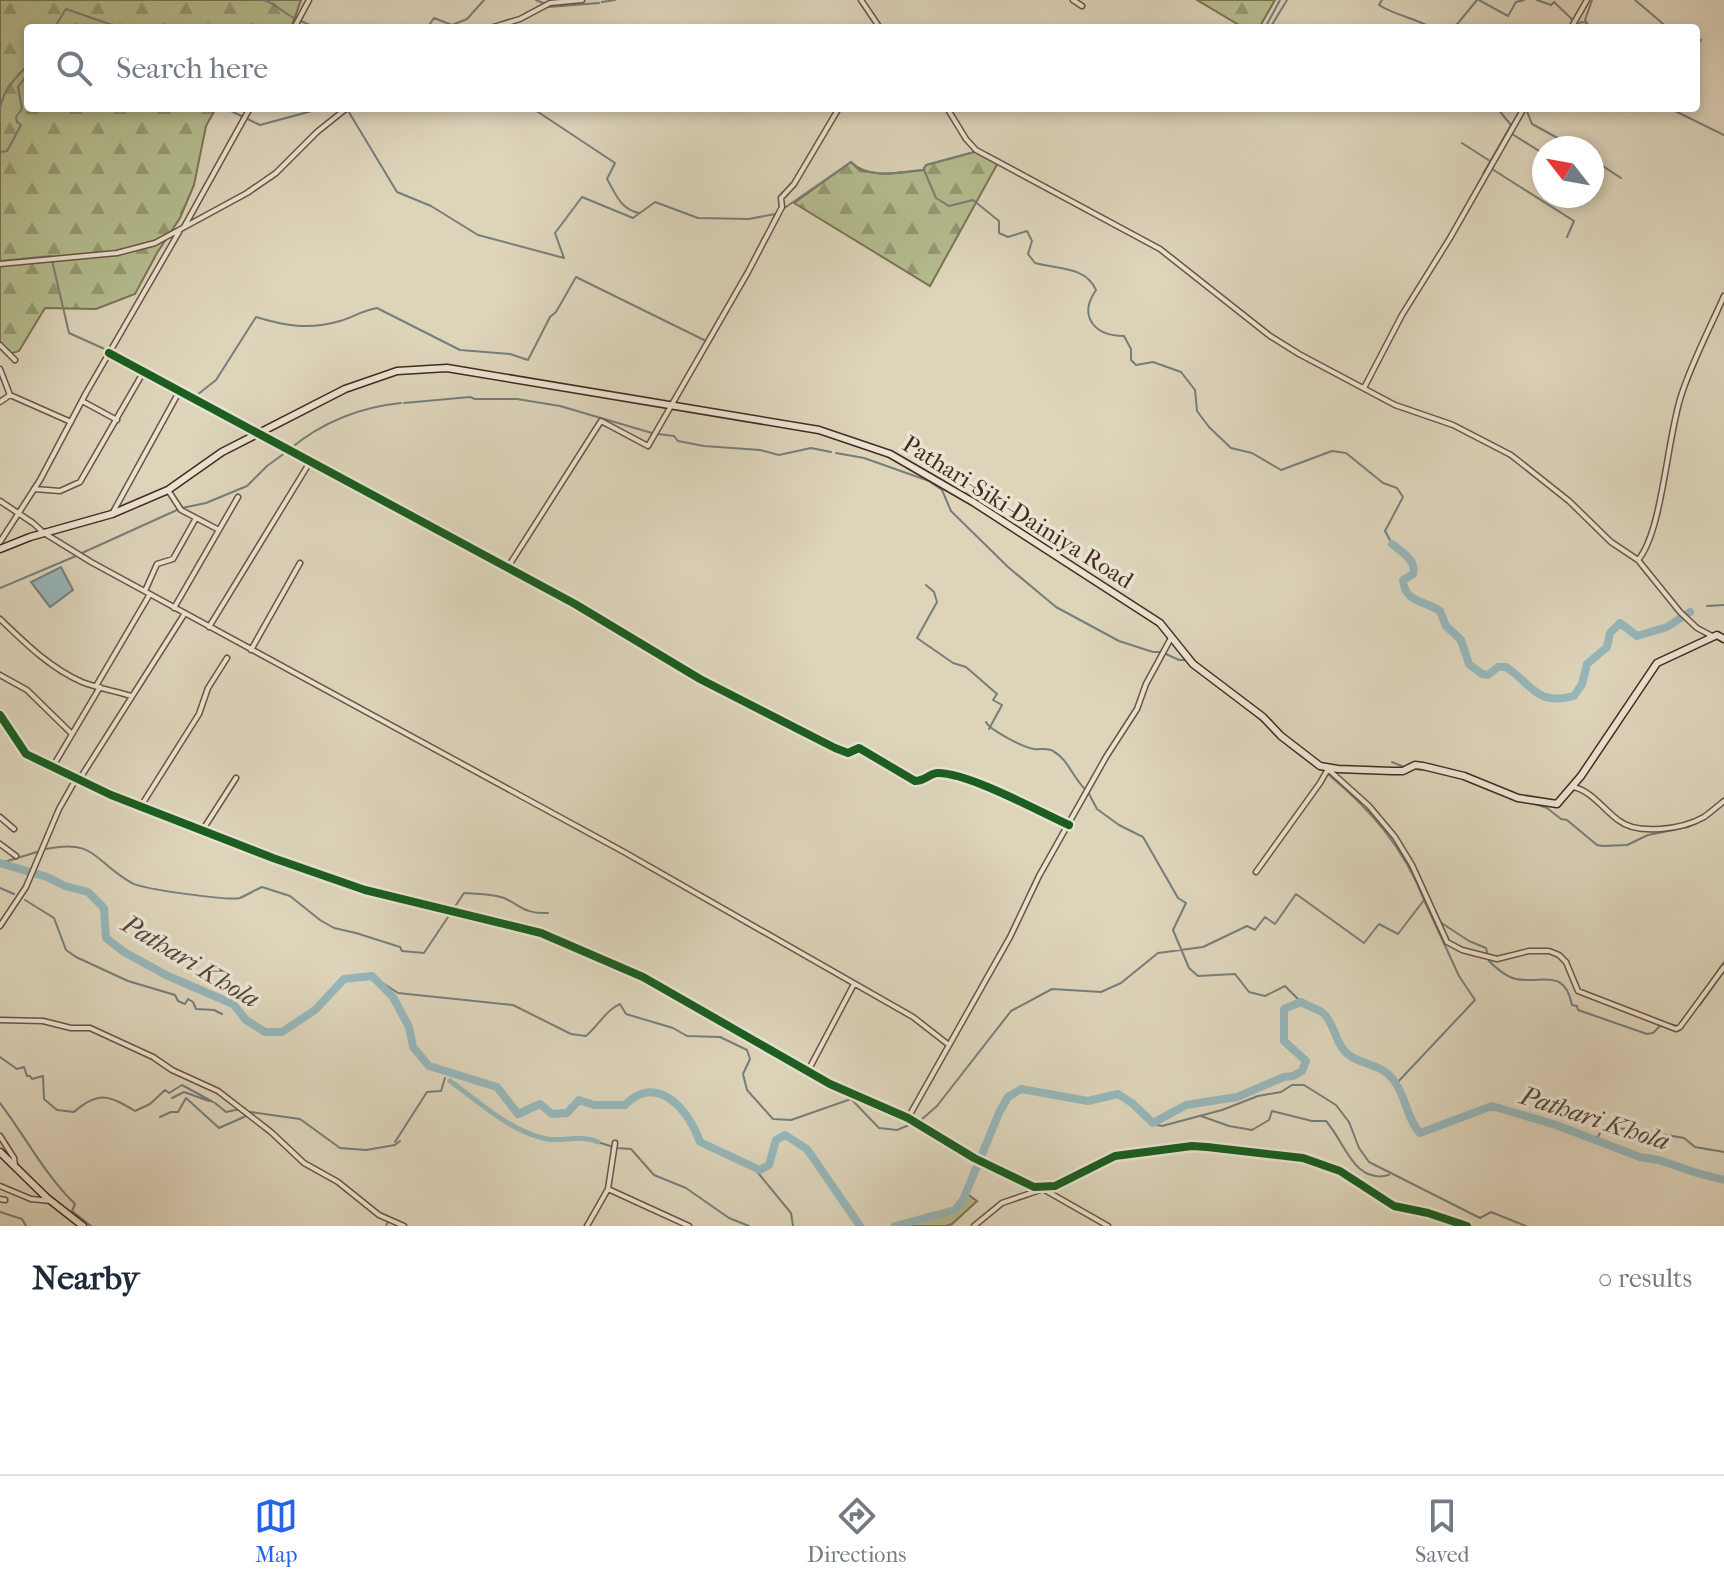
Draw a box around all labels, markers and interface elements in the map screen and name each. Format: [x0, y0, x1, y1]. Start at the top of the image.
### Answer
search box [24, 24, 1700, 112]
icon: search [52, 46, 96, 90]
text: Search here [116, 51, 268, 86]
north arrow [1532, 136, 1604, 208]
street label: Pathari-Siki-Dainiya Road [898, 430, 1139, 595]
water label: Pathari Khola [116, 908, 265, 1015]
water label: Pathari Khola [1515, 1079, 1673, 1157]
text: Nearby [32, 1258, 139, 1298]
text: 0 results [1598, 1263, 1692, 1294]
tab: Map [254, 1494, 298, 1568]
tab: Directions [807, 1494, 906, 1568]
tab: Saved [1415, 1494, 1470, 1568]

